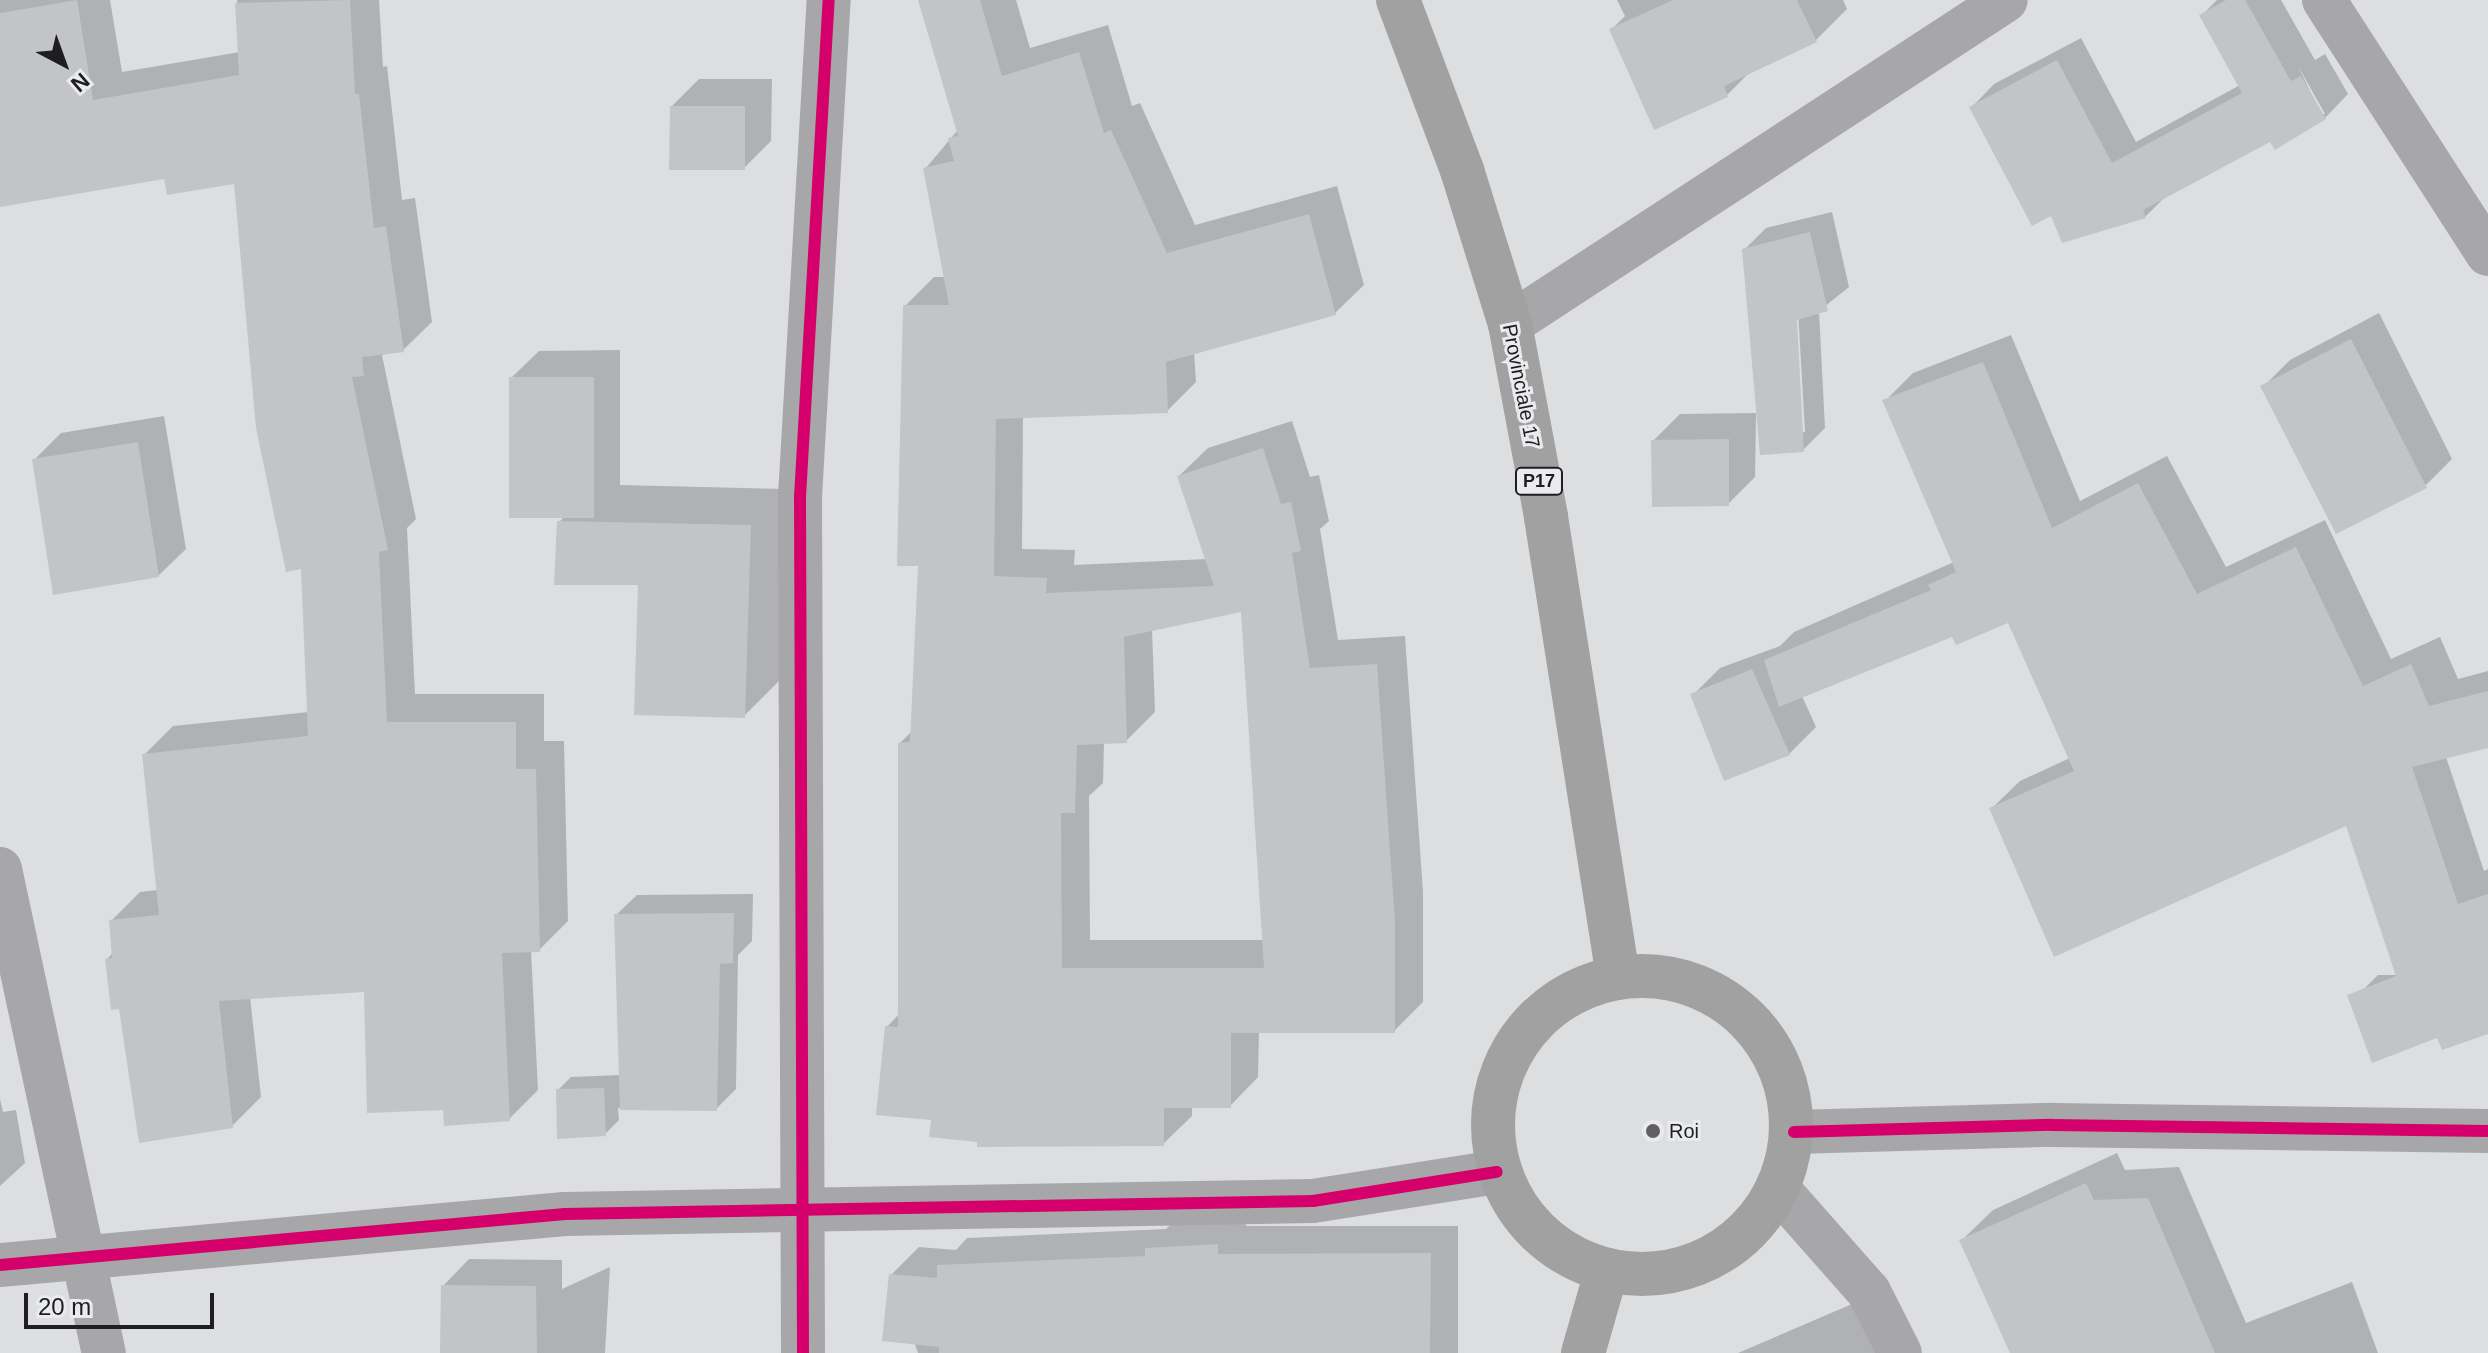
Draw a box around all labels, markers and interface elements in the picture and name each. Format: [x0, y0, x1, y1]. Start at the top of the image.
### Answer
north arrow [24, 24, 104, 104]
text: N [66, 68, 94, 97]
street label: Provinciale 17 [1497, 322, 1545, 450]
road number: P17 [1513, 467, 1565, 495]
place label: Roi [1669, 1119, 1699, 1143]
marker: Roi [1644, 1122, 1662, 1140]
scale bar [28, 1277, 218, 1327]
text: 20 m [38, 1293, 91, 1320]

